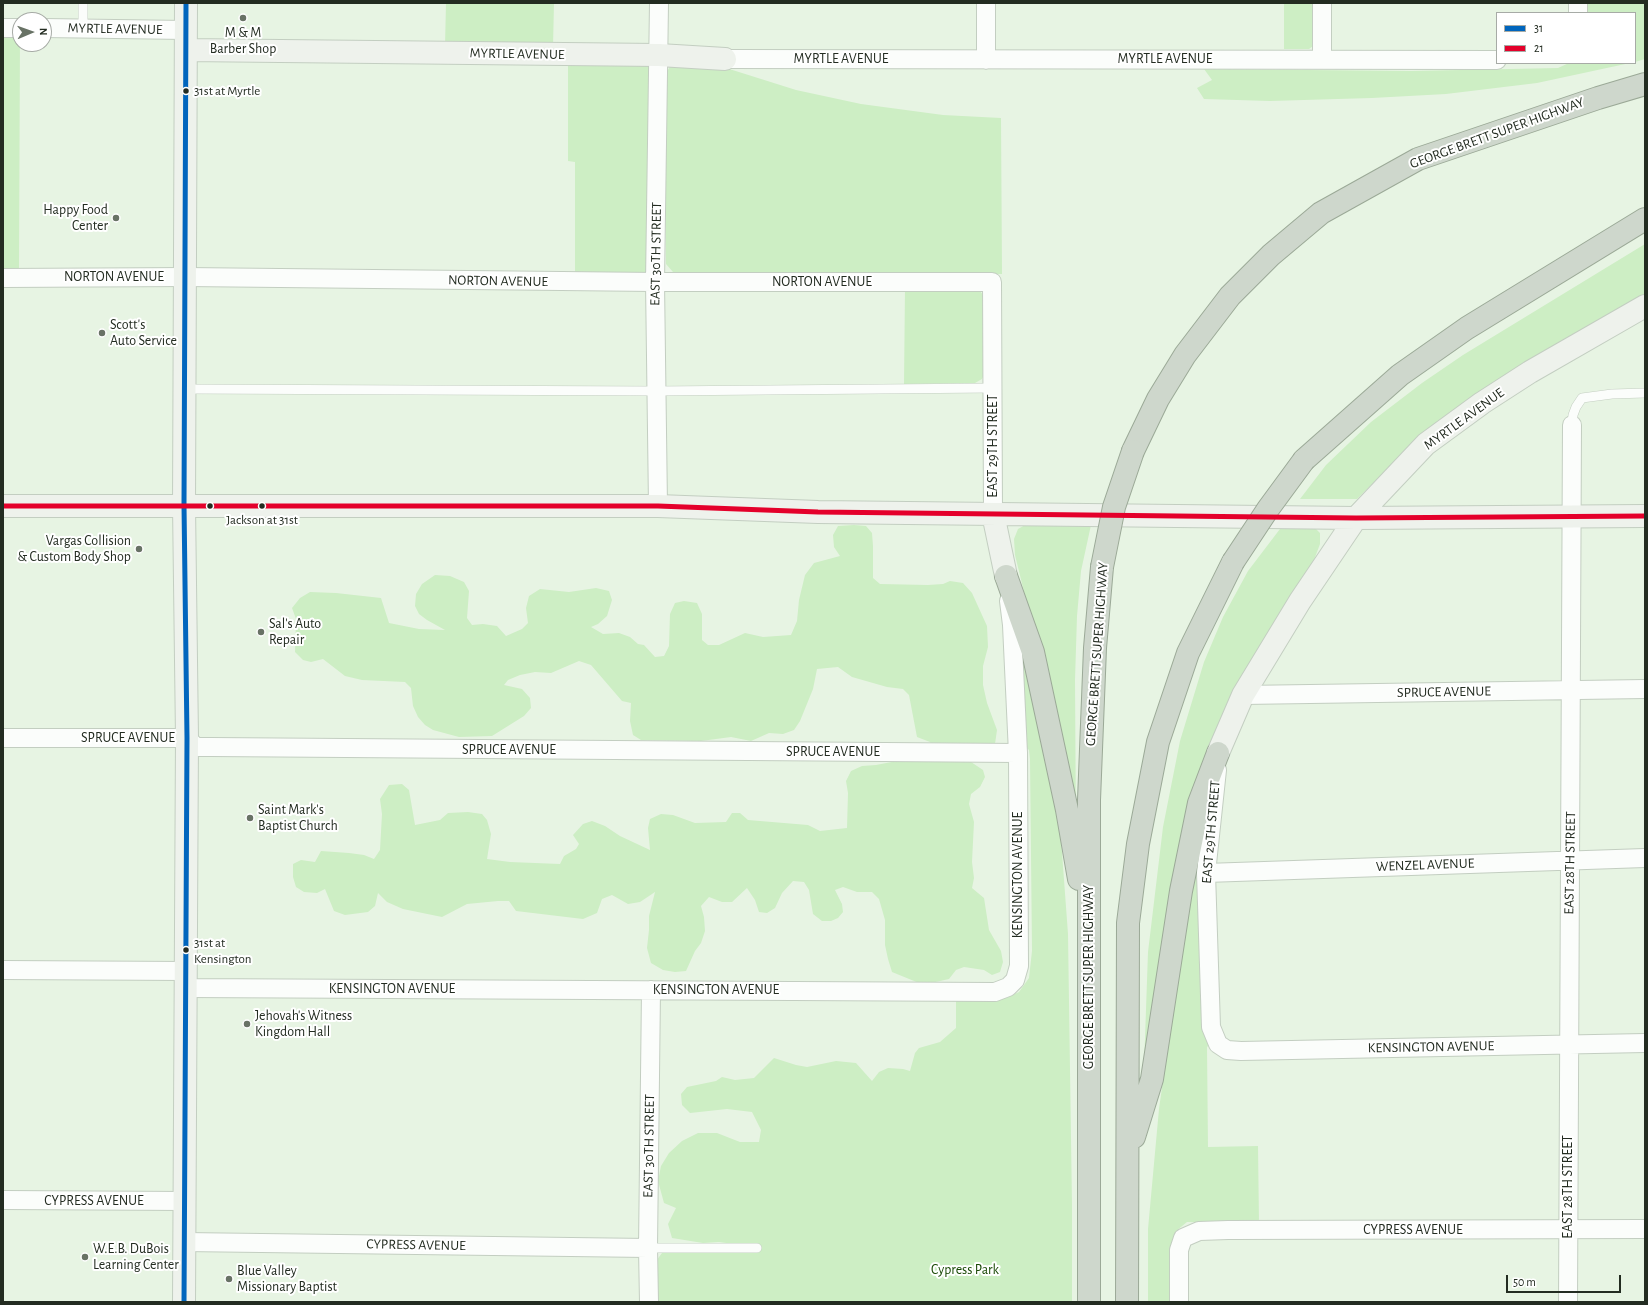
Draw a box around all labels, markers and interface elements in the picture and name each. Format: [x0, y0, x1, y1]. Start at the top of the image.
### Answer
north arrow [12, 12, 52, 52]
legend [1496, 12, 1636, 64]
marker: M & M Barber Shop [238, 13, 248, 23]
street label: MYRTLE AVENUE [67, 20, 163, 38]
text: 31 [1534, 22, 1543, 34]
place label: M & M Barber Shop [210, 25, 276, 58]
text: N [38, 28, 49, 36]
text: 21 [1534, 42, 1544, 54]
street label: MYRTLE AVENUE [469, 45, 565, 63]
street label: MYRTLE AVENUE [794, 51, 888, 67]
street label: MYRTLE AVENUE [1118, 51, 1212, 67]
place label: 31st at Myrtle [194, 83, 260, 99]
marker: 31st at Myrtle [181, 86, 191, 96]
street label: GEORGE BRETT SUPER HIGHWAY [1408, 94, 1586, 172]
place label: Happy Food Center [43, 202, 108, 234]
street label: EAST 30TH STREET [647, 202, 665, 306]
marker: Happy Food Center [111, 213, 121, 223]
street label: NORTON AVENUE [64, 269, 164, 285]
street label: NORTON AVENUE [448, 272, 548, 290]
street label: NORTON AVENUE [772, 274, 872, 290]
place label: Scott's Auto Service [110, 317, 177, 350]
marker: Scott's Auto Service [97, 328, 107, 338]
street label: MYRTLE AVENUE [1421, 384, 1507, 454]
street label: EAST 29TH STREET [985, 394, 1001, 498]
unlabelled marker [205, 501, 215, 511]
marker: Jackson at 31st [257, 501, 267, 511]
place label: Jackson at 31st [226, 512, 298, 528]
place label: Vargas Collision & Custom Body Shop [18, 533, 131, 566]
marker: Vargas Collision & Custom Body Shop [134, 544, 144, 554]
street label: GEORGE BRETT SUPER HIGHWAY [1082, 561, 1112, 747]
place label: Sal's Auto Repair [269, 616, 321, 648]
marker: Sal's Auto Repair [256, 627, 266, 637]
street label: SPRUCE AVENUE [1397, 683, 1491, 701]
street label: SPRUCE AVENUE [81, 730, 175, 746]
street label: SPRUCE AVENUE [462, 742, 556, 758]
street label: SPRUCE AVENUE [786, 744, 880, 760]
street label: EAST 29TH STREET [1198, 780, 1224, 884]
place label: Saint Mark's Baptist Church [258, 802, 338, 834]
street label: EAST 28TH STREET [1561, 811, 1579, 915]
street label: KENSINGTON AVENUE [1010, 812, 1026, 938]
marker: Saint Mark's Baptist Church [245, 813, 255, 823]
street label: WENZEL AVENUE [1375, 855, 1475, 875]
street label: GEORGE BRETT SUPER HIGHWAY [1081, 885, 1097, 1069]
place label: 31st at Kensington [194, 935, 251, 966]
marker: 31st at Kensington [181, 945, 191, 955]
street label: KENSINGTON AVENUE [329, 981, 455, 997]
street label: KENSINGTON AVENUE [653, 982, 779, 998]
place label: Jehovah's Witness Kingdom Hall [255, 1008, 352, 1040]
marker: Jehovah's Witness Kingdom Hall [242, 1019, 252, 1029]
street label: KENSINGTON AVENUE [1368, 1037, 1494, 1057]
street label: EAST 30TH STREET [640, 1094, 658, 1198]
street label: EAST 28TH STREET [1560, 1135, 1576, 1239]
street label: CYPRESS AVENUE [44, 1193, 144, 1209]
street label: CYPRESS AVENUE [1363, 1222, 1463, 1238]
street label: CYPRESS AVENUE [366, 1236, 466, 1254]
place label: W.E.B. DuBois Learning Center [93, 1241, 179, 1274]
marker: W.E.B. DuBois Learning Center [80, 1252, 90, 1262]
park label: Cypress Park [931, 1262, 999, 1278]
place label: Blue Valley Missionary Baptist [237, 1263, 337, 1296]
scale bar [1508, 1267, 1623, 1293]
marker: Blue Valley Missionary Baptist [224, 1274, 234, 1284]
text: 50 m [1513, 1276, 1536, 1288]

